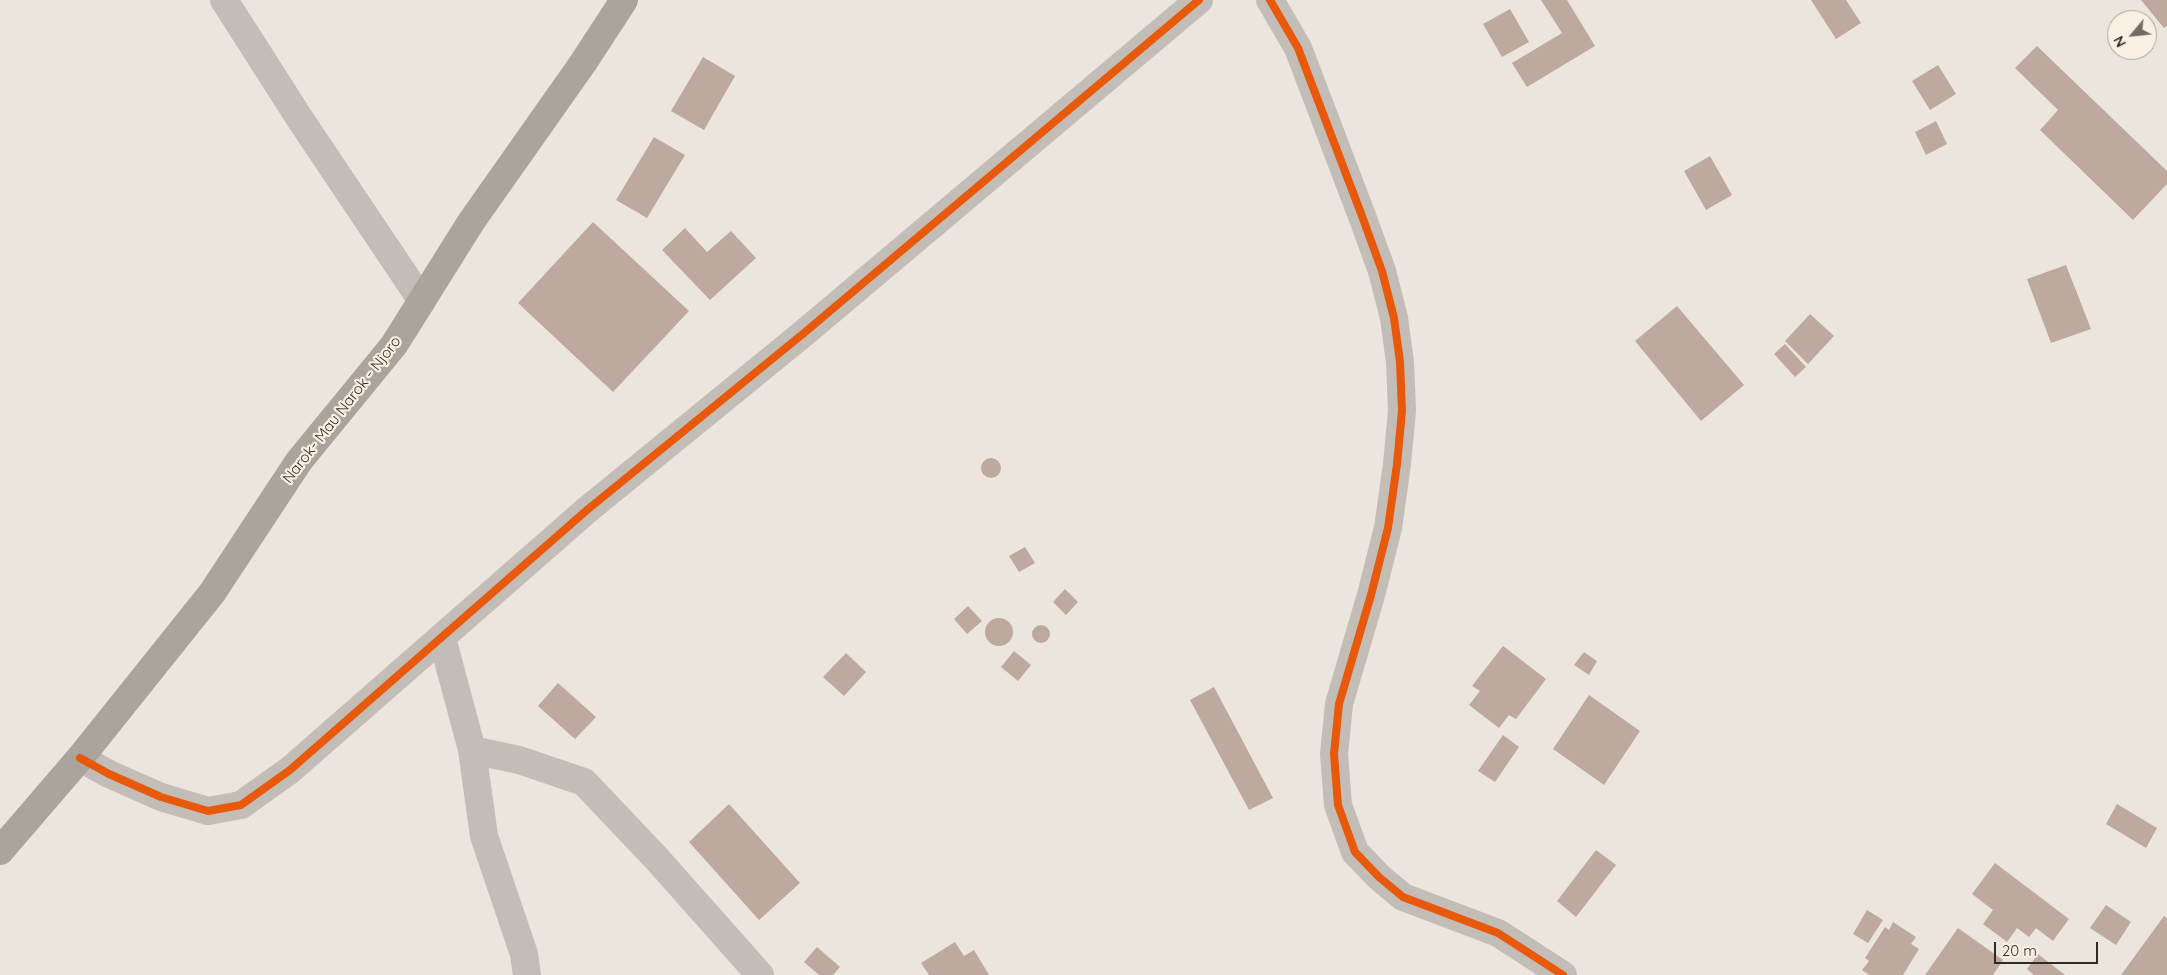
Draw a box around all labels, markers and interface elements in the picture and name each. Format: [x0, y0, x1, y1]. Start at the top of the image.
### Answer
north arrow [2107, 10, 2157, 60]
text: N [2109, 33, 2130, 50]
street label: Narok- Mau Narok - Njoro [279, 333, 405, 487]
scale bar [1997, 932, 2101, 964]
text: 20 m [2002, 941, 2037, 960]

